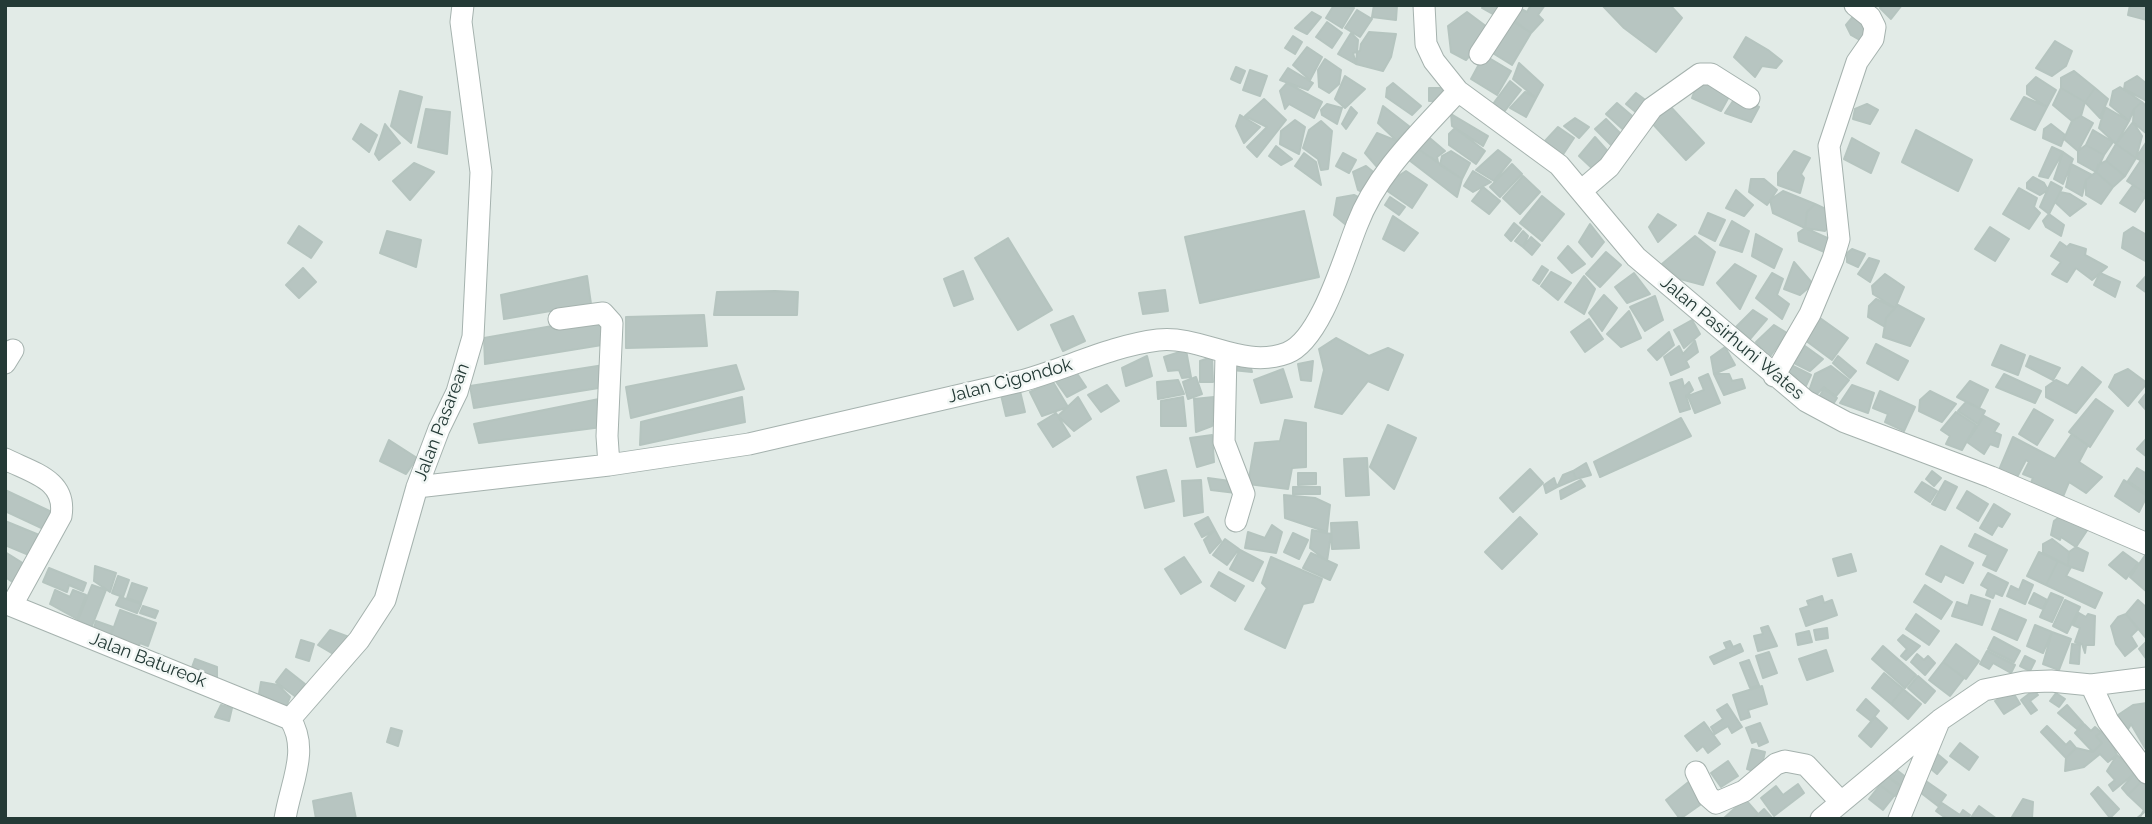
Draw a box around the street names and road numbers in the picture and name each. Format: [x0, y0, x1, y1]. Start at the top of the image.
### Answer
street label: Jalan Pasirhuni Wates [1656, 272, 1808, 404]
street label: Jalan Cigondok [945, 354, 1075, 408]
street label: Jalan Pasarean [410, 360, 474, 484]
street label: Jalan Batureok [87, 628, 209, 692]

